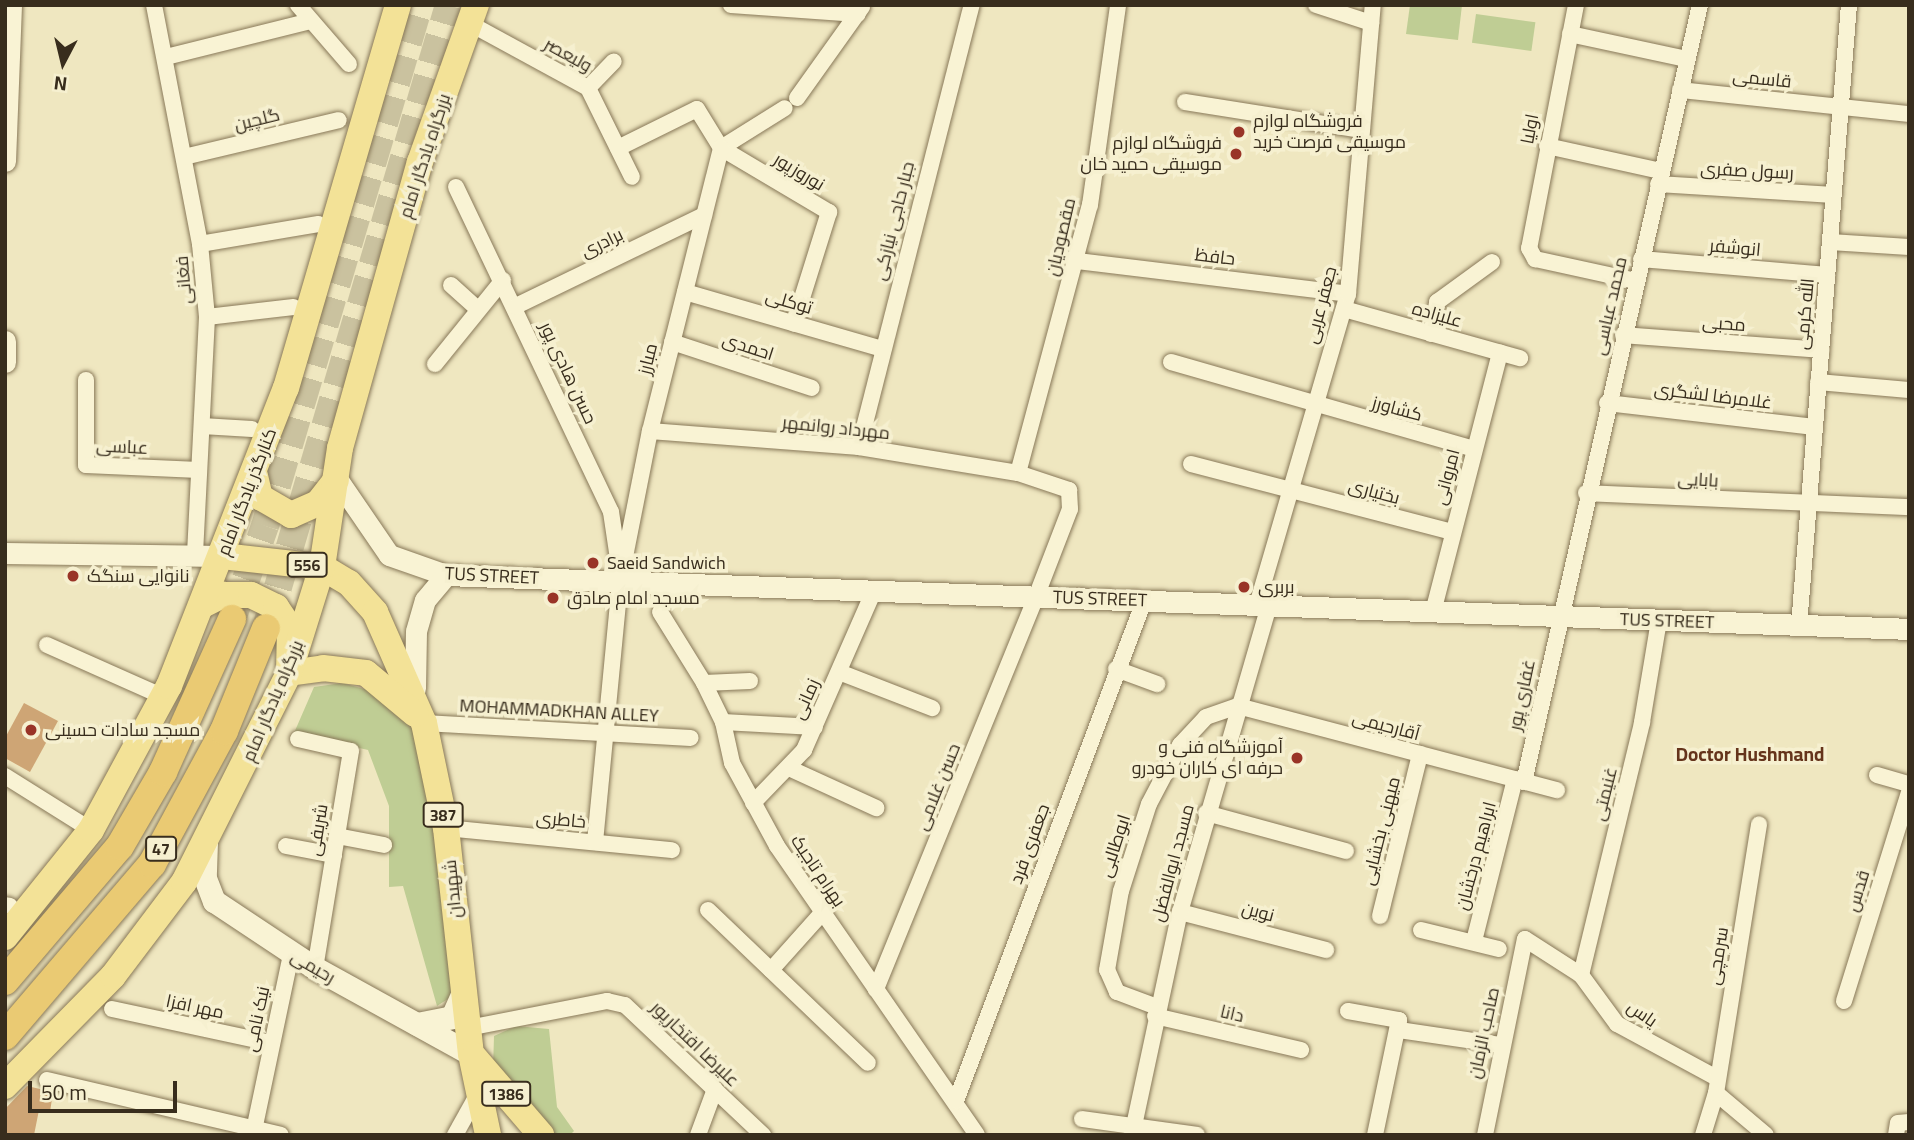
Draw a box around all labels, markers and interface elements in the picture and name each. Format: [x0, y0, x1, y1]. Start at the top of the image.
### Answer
north arrow [28, 28, 98, 98]
street label: ولیعصر [540, 33, 596, 77]
text: N [52, 65, 69, 102]
street label: قاسمی [1731, 65, 1793, 93]
street label: بزرگراه یادگار امام [395, 91, 455, 221]
street label: گلچین [232, 104, 282, 136]
place label: فروشگاه لوازم موسیقی فرصت خرید [1253, 111, 1406, 154]
street label: اولیا [1517, 112, 1543, 146]
marker: فروشگاه لوازم موسیقی فرصت خرید [1231, 124, 1247, 140]
place label: فروشگاه لوازم موسیقی حمید خان [1080, 133, 1222, 176]
marker: فروشگاه لوازم موسیقی حمید خان [1228, 146, 1244, 162]
street label: نوروزپور [769, 148, 829, 196]
street label: رسول صفری [1700, 158, 1794, 184]
street label: جبار حاجی نیازکی [869, 159, 919, 283]
street label: مقصودیان [1042, 196, 1080, 278]
street label: برادری [577, 224, 627, 262]
street label: انوشفر [1708, 235, 1762, 261]
street label: حافظ [1194, 244, 1236, 270]
street label: فغانی [171, 255, 197, 305]
street label: محمد عباسی [1588, 255, 1632, 357]
street label: جعفر عربی [1300, 264, 1342, 346]
street label: الله کرمی [1791, 277, 1819, 351]
street label: توکلی [763, 285, 815, 319]
street label: علیزاده [1410, 298, 1464, 332]
street label: محبی [1701, 312, 1747, 336]
street label: حسن هادی پور [535, 319, 601, 427]
street label: احمدی [720, 329, 776, 365]
street label: مبارز [634, 341, 662, 377]
street label: غلامرضا لشگری [1653, 378, 1773, 414]
street label: کشاورز [1369, 392, 1425, 426]
street label: مهرداد روانمهر [781, 412, 891, 444]
street label: کنارگذر یادگار امام [213, 425, 281, 559]
street label: عباسی [95, 435, 149, 459]
street label: امروانی [1429, 447, 1465, 507]
street label: بابایی [1677, 468, 1719, 492]
street label: بختیاری [1346, 475, 1402, 509]
road number: 556 [286, 552, 328, 578]
place label: Saeid Sandwich [607, 552, 726, 574]
marker: Saeid Sandwich [585, 555, 601, 571]
street label: TUS STREET [444, 563, 540, 589]
place label: نانوایی سنگک [87, 565, 189, 587]
marker: نانوایی سنگک [65, 568, 81, 584]
place label: بربری [1258, 576, 1295, 598]
marker: بربری [1236, 579, 1252, 595]
place label: مسجد امام صادق [567, 587, 700, 609]
street label: TUS STREET [1052, 587, 1148, 611]
marker: مسجد امام صادق [545, 590, 561, 606]
street label: TUS STREET [1619, 609, 1715, 633]
street label: بزرگراه یادگار امام [238, 637, 308, 765]
street label: غفاری پور [1504, 657, 1540, 733]
street label: زمانی [788, 675, 824, 723]
street label: MOHAMMADKHAN ALLEY [459, 695, 659, 727]
street label: آقارحیمی [1350, 707, 1422, 745]
place label: مسجد سادات حسینی [45, 719, 200, 741]
marker: مسجد سادات حسینی [23, 722, 39, 738]
place label: آموزشگاه فنی و حرفه ای کاران خودرو [1132, 737, 1283, 780]
street label: حسن غلامی [911, 740, 965, 834]
district label: Doctor Hushmand [1676, 744, 1824, 766]
marker: آموزشگاه فنی و حرفه ای کاران خودرو [1289, 750, 1305, 766]
street label: غنیمتی [1588, 765, 1622, 823]
street label: میهنی بخشایی [1357, 775, 1405, 887]
street label: ابراهیم درخشان [1451, 799, 1501, 913]
street label: جعفری فرد [1006, 801, 1054, 887]
road number: 387 [422, 802, 464, 828]
street label: مسجد ابوالفضل [1147, 802, 1199, 924]
street label: شریفی [303, 803, 333, 857]
street label: خاطری [535, 807, 587, 833]
street label: ابوطالبی [1095, 812, 1135, 880]
street label: بهرام تاجیک [786, 831, 850, 911]
road number: 47 [144, 836, 178, 862]
street label: شهیدان [439, 859, 467, 919]
street label: قدس [1841, 868, 1875, 914]
street label: نوین [1239, 897, 1277, 927]
street label: سرمچی [1703, 926, 1733, 986]
street label: رحیمی [287, 946, 339, 988]
street label: نیک نامی [240, 984, 274, 1054]
street label: صاحب الزمان [1464, 985, 1504, 1081]
street label: مهر افزا [164, 990, 226, 1024]
street label: یاس [1623, 996, 1661, 1032]
street label: علیرضا افتخارپور [646, 997, 744, 1091]
street label: دانا [1218, 1001, 1246, 1027]
scale bar [32, 1066, 180, 1110]
text: 50 m [41, 1073, 87, 1112]
road number: 1386 [480, 1082, 532, 1106]

